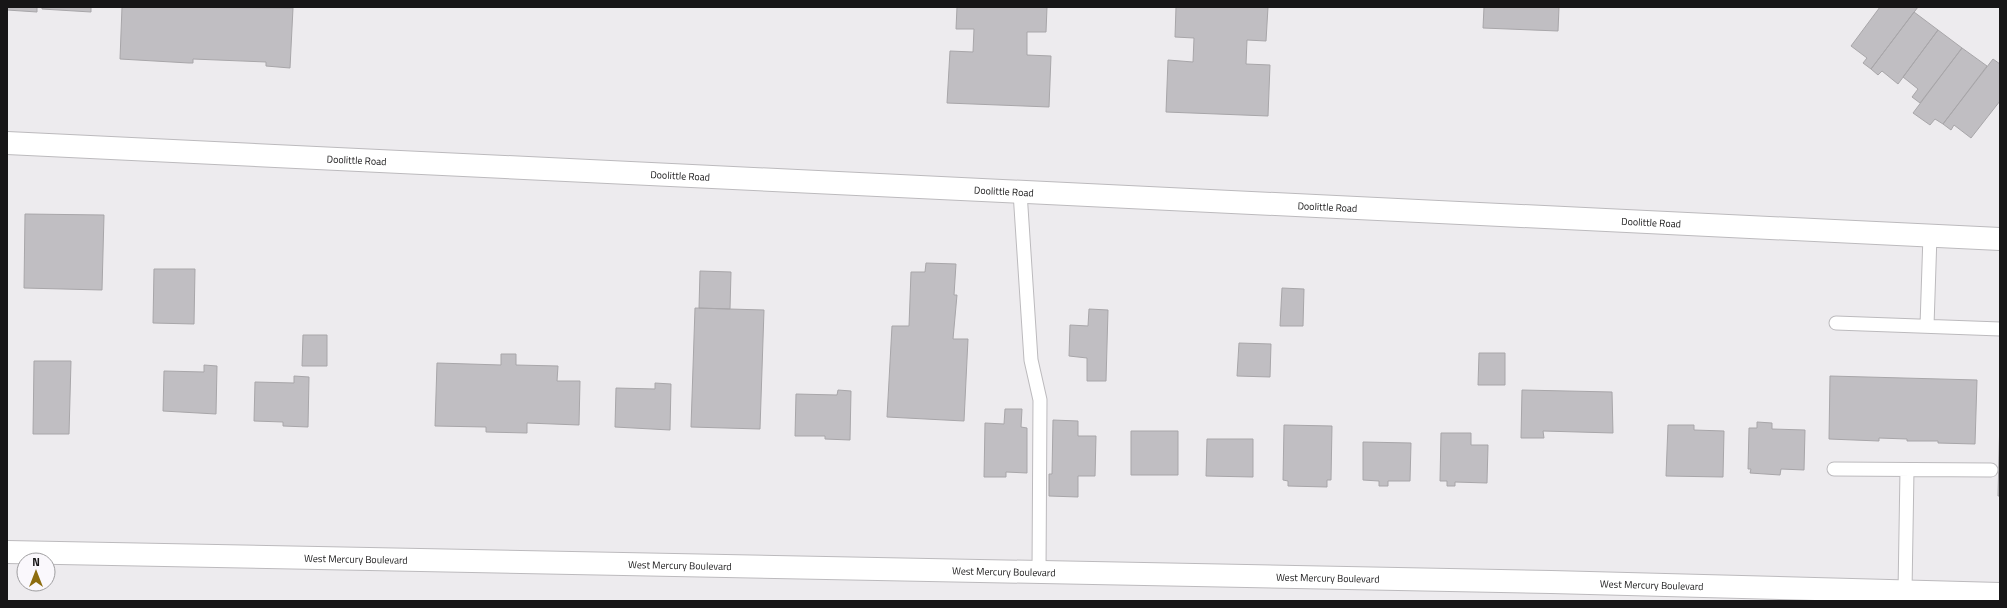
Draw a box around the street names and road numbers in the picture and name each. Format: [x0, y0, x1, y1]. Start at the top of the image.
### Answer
street label: Doolittle Road [326, 151, 387, 169]
street label: Doolittle Road [650, 167, 710, 185]
street label: Doolittle Road [974, 183, 1034, 200]
street label: Doolittle Road [1297, 198, 1358, 216]
street label: Doolittle Road [1621, 214, 1681, 232]
street label: West Mercury Boulevard [304, 551, 408, 568]
street label: West Mercury Boulevard [628, 557, 732, 574]
street label: West Mercury Boulevard [952, 563, 1056, 580]
street label: West Mercury Boulevard [1276, 570, 1380, 587]
street label: West Mercury Boulevard [1600, 576, 1704, 594]

